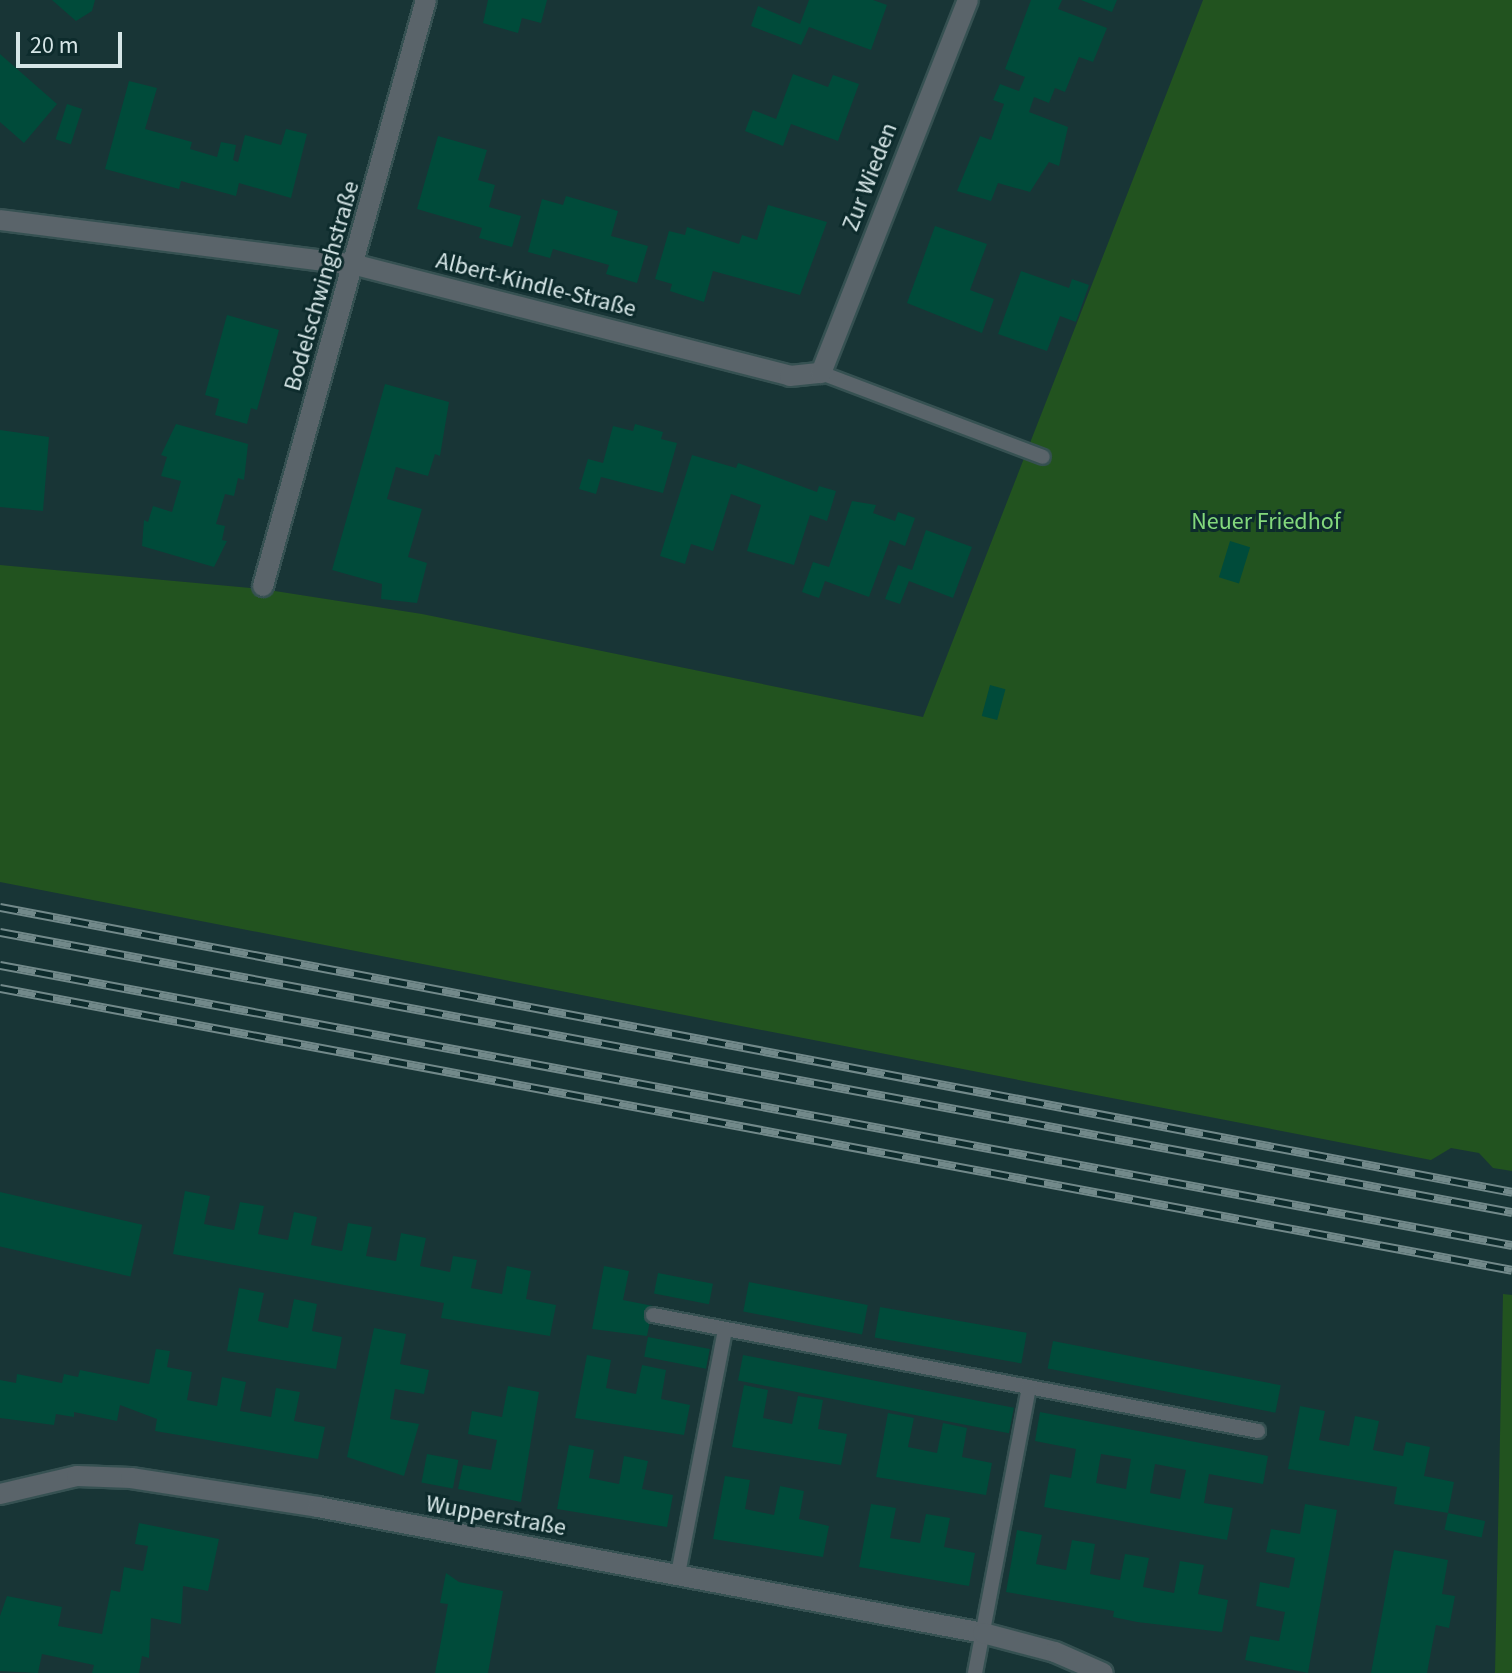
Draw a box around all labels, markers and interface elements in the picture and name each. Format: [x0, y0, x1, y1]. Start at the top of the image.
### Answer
scale bar [20, 16, 126, 66]
text: 20 m [30, 28, 79, 63]
street label: Zur Wieden [836, 119, 904, 235]
street label: Bodelschwinghstraße [278, 178, 366, 394]
street label: Albert-Kindle-Straße [433, 246, 639, 324]
park label: Neuer Friedhof [1191, 508, 1341, 536]
street label: Wupperstraße [424, 1489, 568, 1543]

